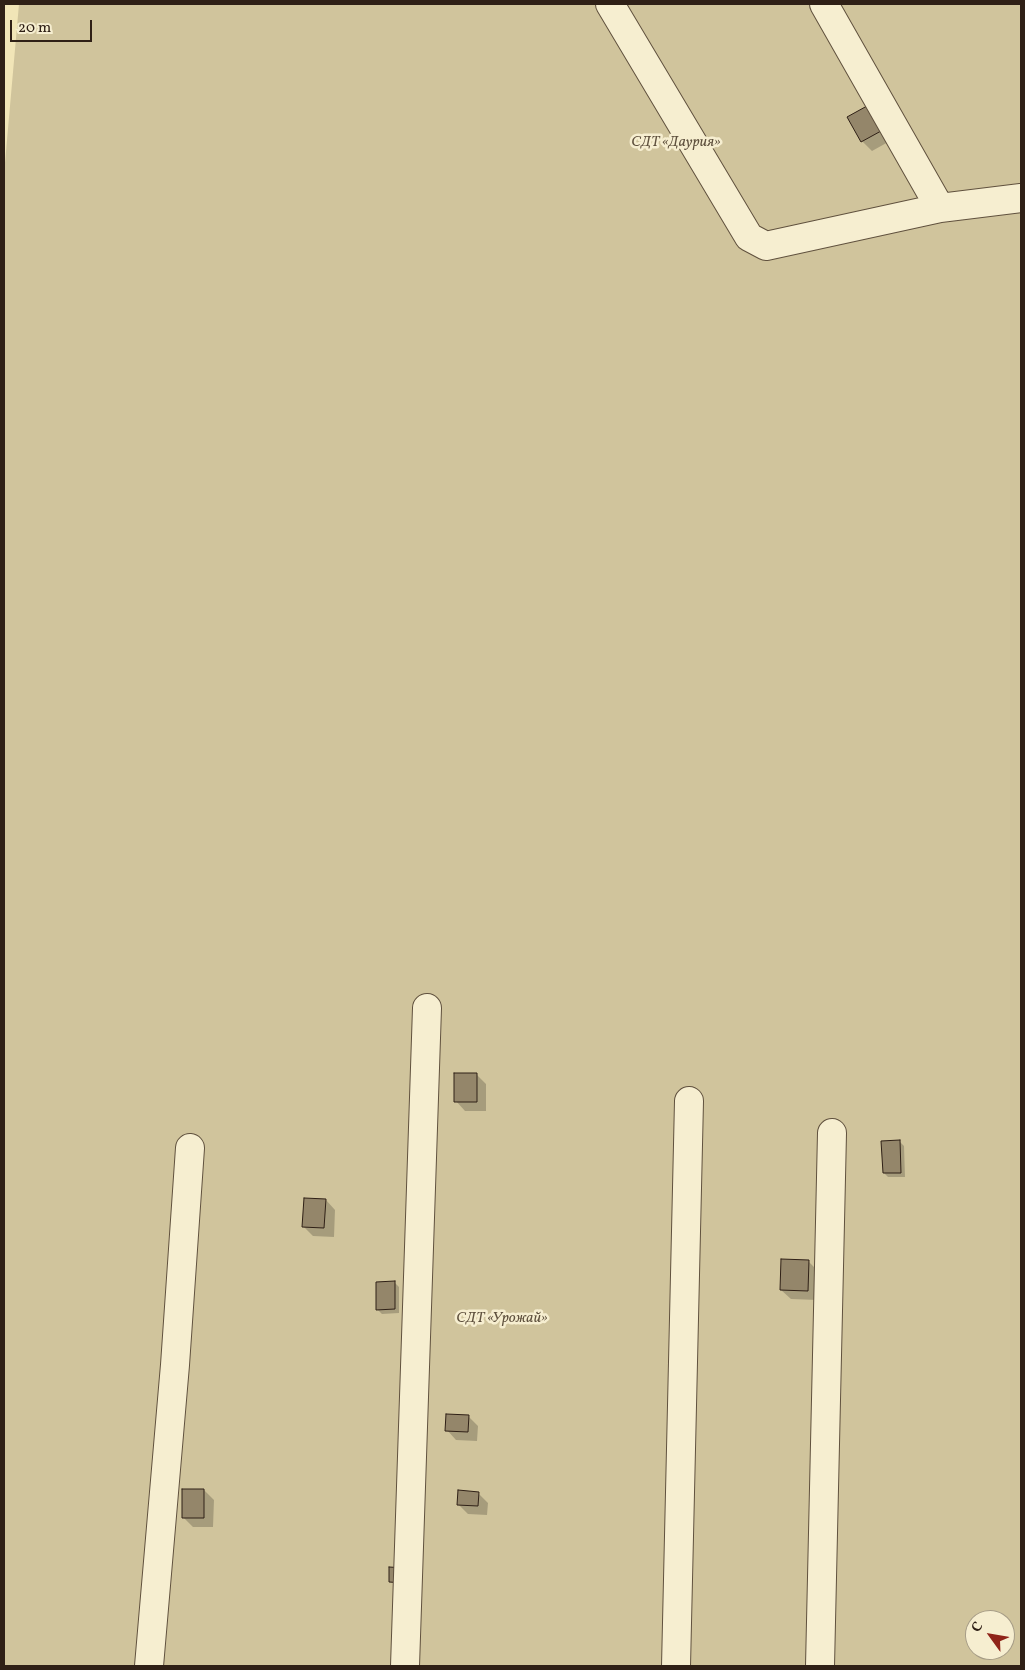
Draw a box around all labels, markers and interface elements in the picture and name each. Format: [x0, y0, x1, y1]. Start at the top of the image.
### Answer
scale bar [12, 10, 95, 42]
text: 20 m [18, 18, 51, 39]
park label: СДТ «Даурия» [631, 134, 721, 152]
park label: СДТ «Урожай» [456, 1310, 548, 1328]
north arrow [965, 1610, 1015, 1660]
text: С [967, 1618, 988, 1636]

